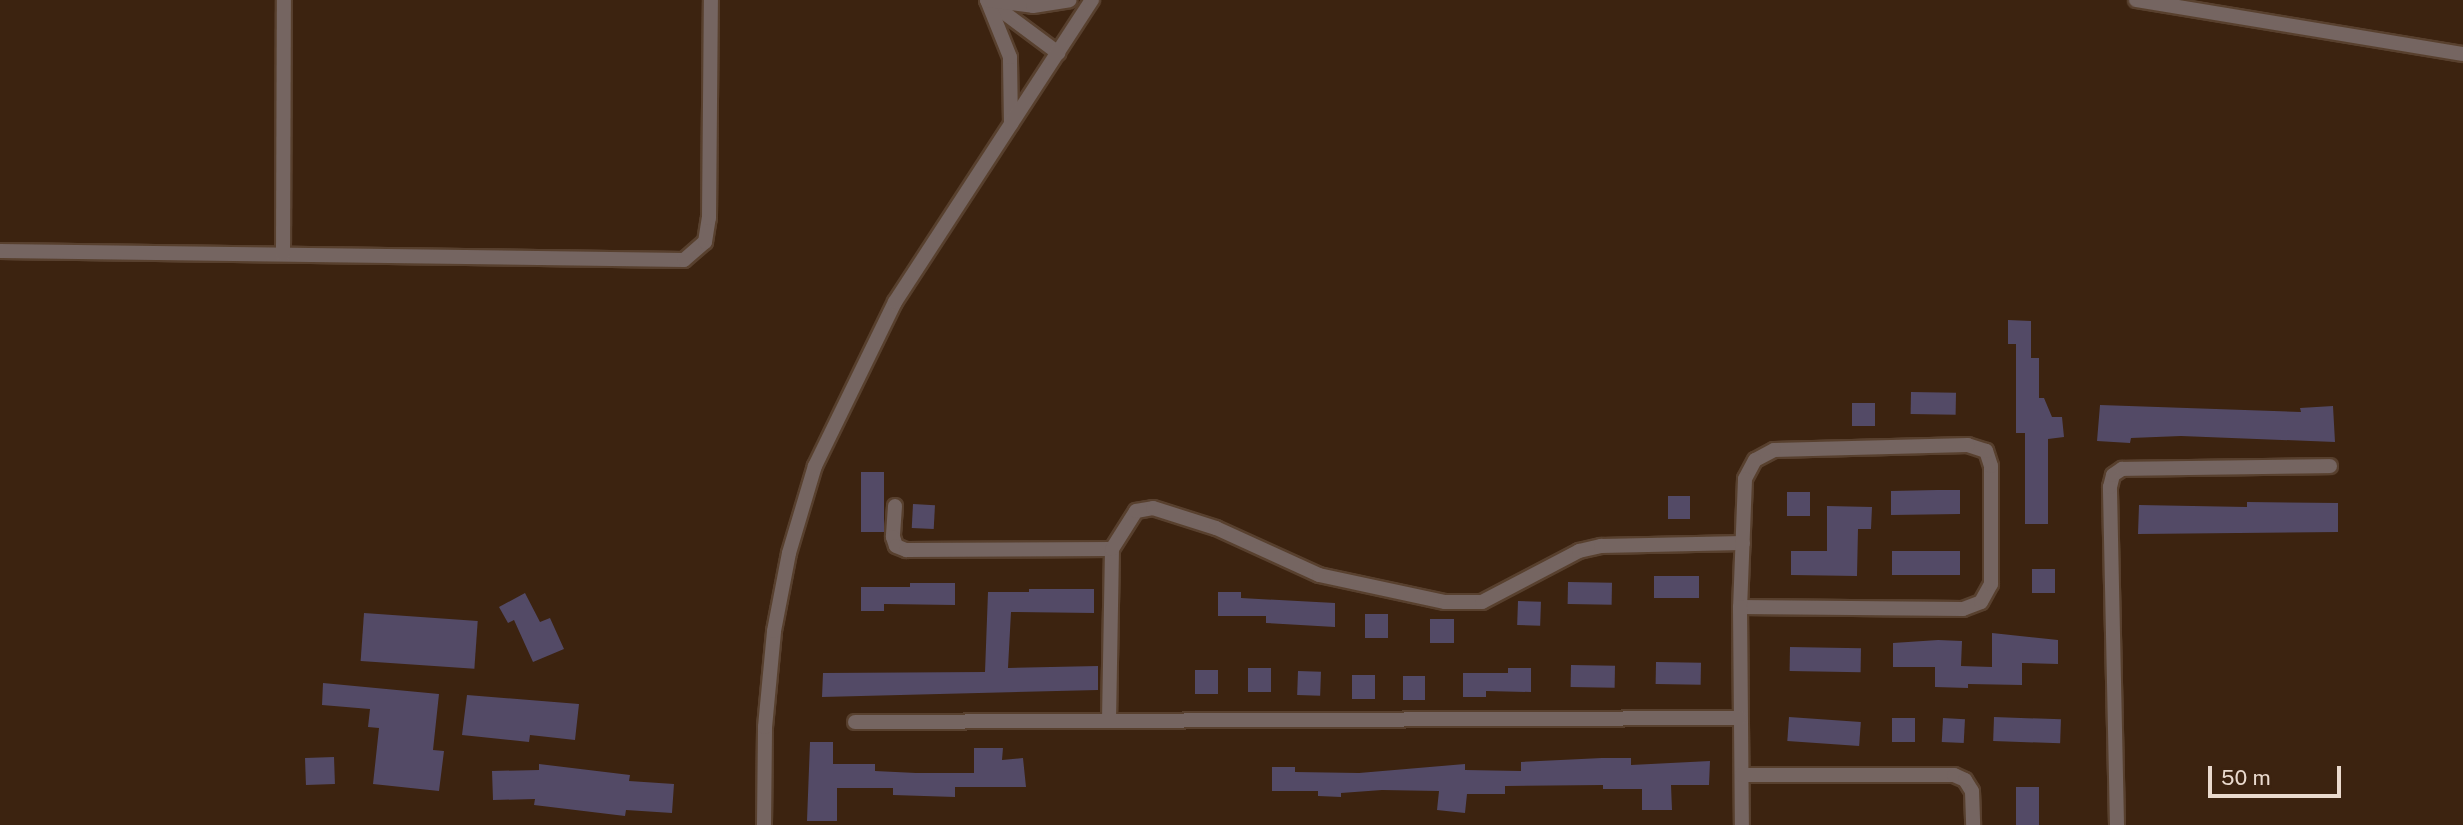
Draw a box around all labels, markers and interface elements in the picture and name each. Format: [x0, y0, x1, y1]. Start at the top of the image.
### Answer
scale bar [2211, 752, 2344, 796]
text: 50 m [2221, 765, 2271, 790]

